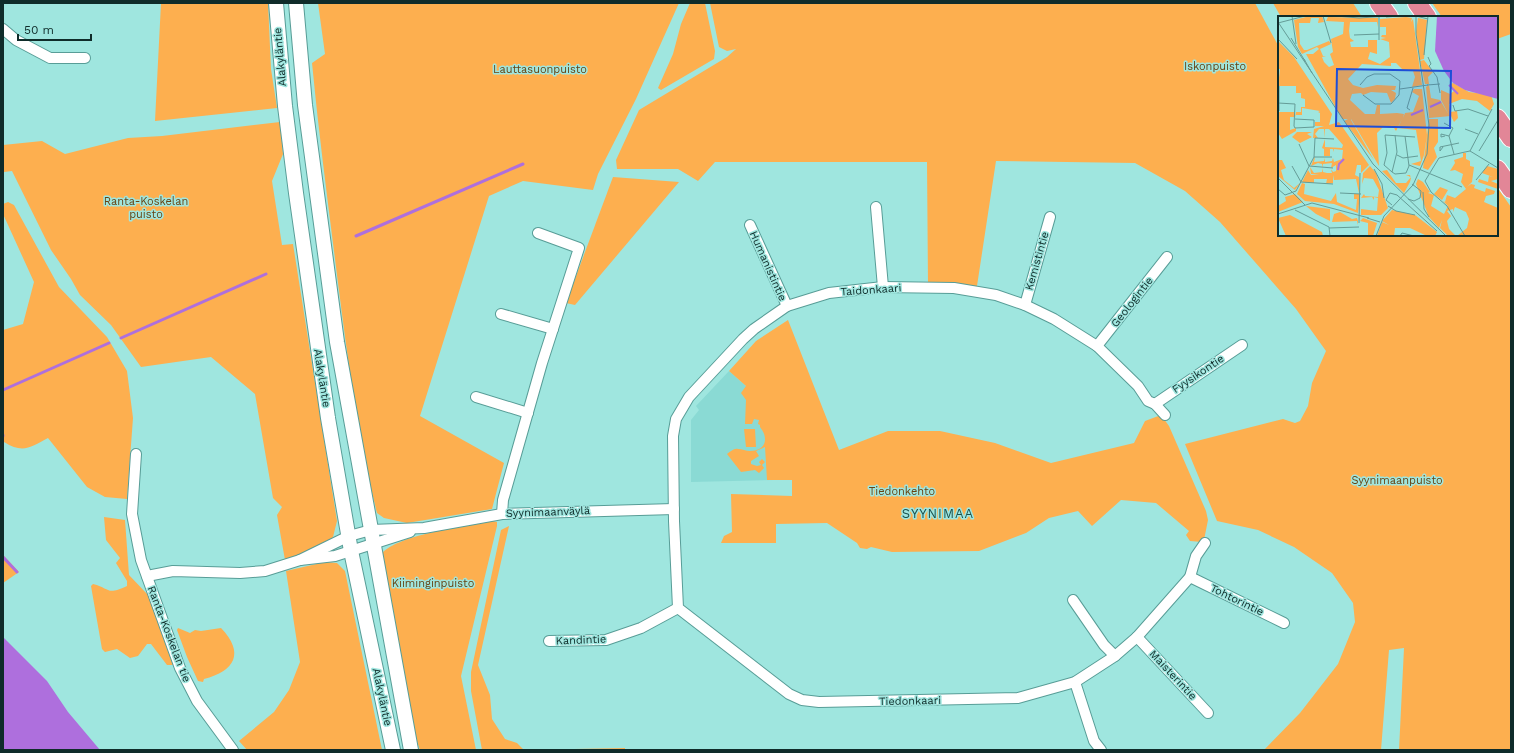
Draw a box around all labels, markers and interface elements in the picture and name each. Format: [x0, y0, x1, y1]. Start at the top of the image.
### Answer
scale bar [18, 16, 91, 42]
inset map [1278, 16, 1498, 236]
text: 50 m [24, 23, 54, 37]
street label: Alakyläntie [271, 27, 289, 87]
park label: Iskonpuisto [1184, 60, 1246, 73]
park label: Lauttasuonpuisto [493, 63, 587, 76]
park label: Ranta-Koskelan puisto [104, 195, 188, 221]
street label: Humanistintie [747, 229, 789, 303]
street label: Kemistintie [1022, 230, 1052, 292]
street label: Geologintie [1108, 274, 1156, 330]
street label: Taidonkaari [840, 281, 902, 299]
street label: Alakyläntie [311, 348, 333, 408]
street label: Fyysikontie [1170, 352, 1226, 396]
park label: Syynimaanpuisto [1351, 474, 1443, 487]
park label: Tiedonkehto [869, 485, 935, 498]
street label: Syynimaanväylä [506, 504, 590, 520]
district label: SYYNIMAA [902, 506, 974, 521]
park label: Kiiminginpuisto [392, 577, 474, 590]
street label: Tohtorintie [1208, 581, 1266, 619]
street label: Ranta-Koskelan tie [145, 584, 193, 684]
street label: Kandintie [556, 633, 606, 647]
street label: Maisterintie [1147, 647, 1199, 703]
street label: Alakyläntie [370, 667, 394, 727]
street label: Tiedonkaari [879, 694, 941, 708]

